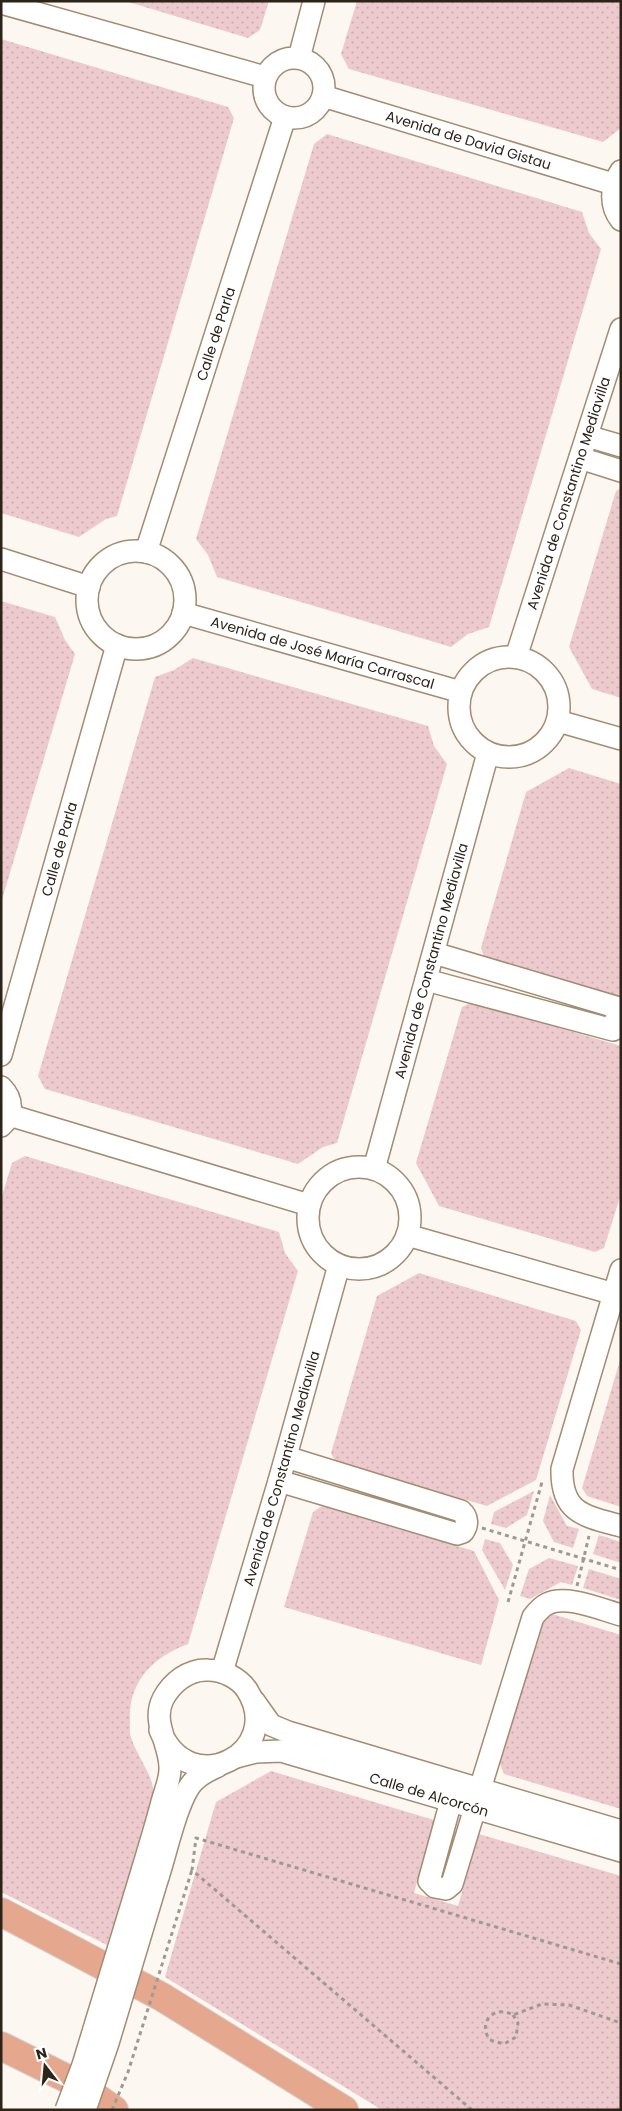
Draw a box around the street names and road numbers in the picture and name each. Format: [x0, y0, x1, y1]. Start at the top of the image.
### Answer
street label: Avenida de David Gistau [383, 106, 554, 175]
street label: Calle de Parla [191, 284, 240, 383]
street label: Avenida de Constantino Mediavilla [522, 374, 615, 612]
street label: Avenida de José María Carrascal [208, 611, 437, 694]
street label: Calle de Parla [36, 800, 82, 899]
street label: Avenida de Constantino Mediavilla [389, 841, 473, 1081]
street label: Avenida de Constantino Mediavilla [238, 1349, 325, 1588]
street label: Calle de Alcorcón [367, 1768, 491, 1822]

